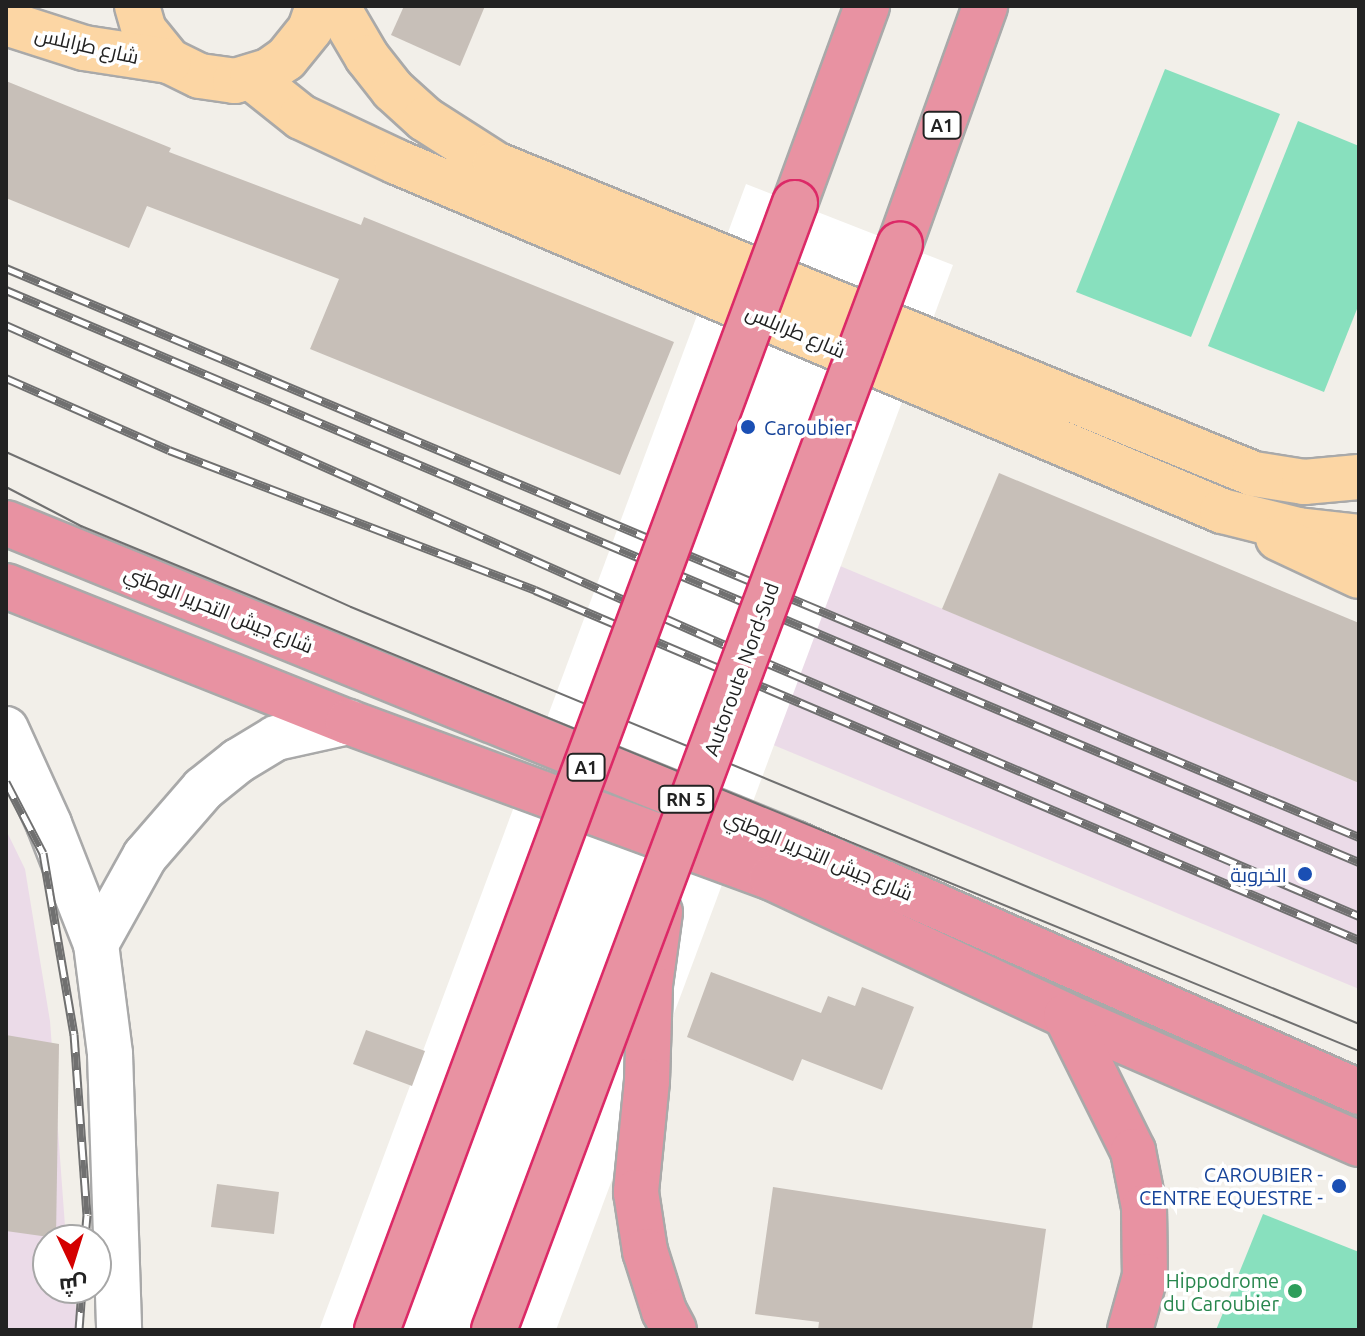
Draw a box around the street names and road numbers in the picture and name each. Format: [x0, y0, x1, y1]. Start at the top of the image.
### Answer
street label: شارع طرابلس [33, 21, 141, 69]
road number: A1 [922, 111, 962, 139]
street label: شارع طرابلس [743, 299, 849, 363]
street label: شارع جيش التحرير الوطني [121, 560, 317, 658]
street label: Autoroute Nord-Sud [698, 579, 784, 759]
road number: A1 [566, 753, 606, 781]
road number: RN 5 [658, 785, 714, 813]
street label: شارع جيش التحرير الوطني [721, 805, 917, 905]

